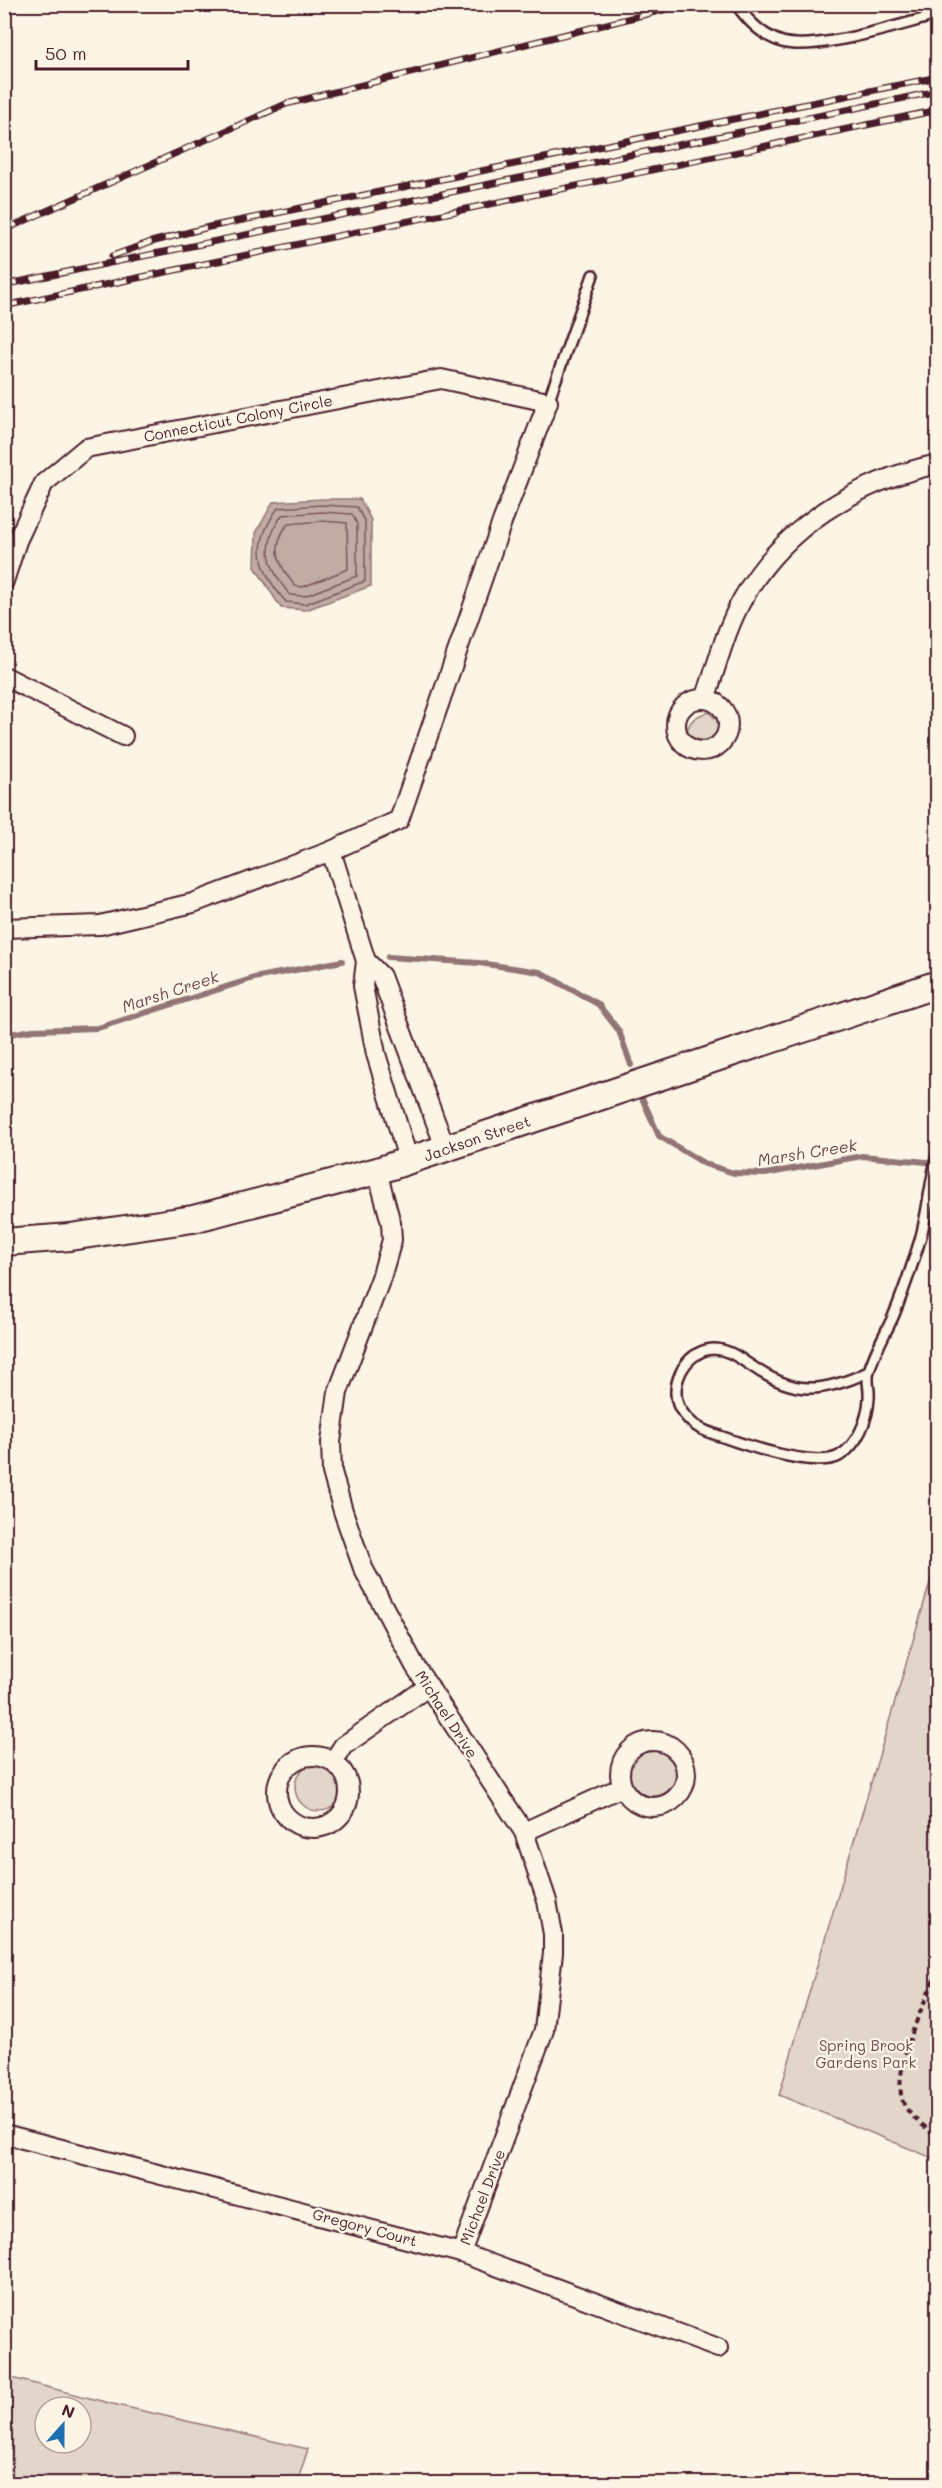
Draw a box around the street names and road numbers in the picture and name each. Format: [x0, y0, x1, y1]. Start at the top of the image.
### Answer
street label: Connecticut Colony Circle [142, 390, 334, 446]
street label: Jackson Street [421, 1110, 533, 1166]
street label: Michael Drive [411, 1666, 483, 1762]
street label: Michael Drive [455, 2146, 509, 2248]
street label: Gregory Court [310, 2203, 420, 2251]

